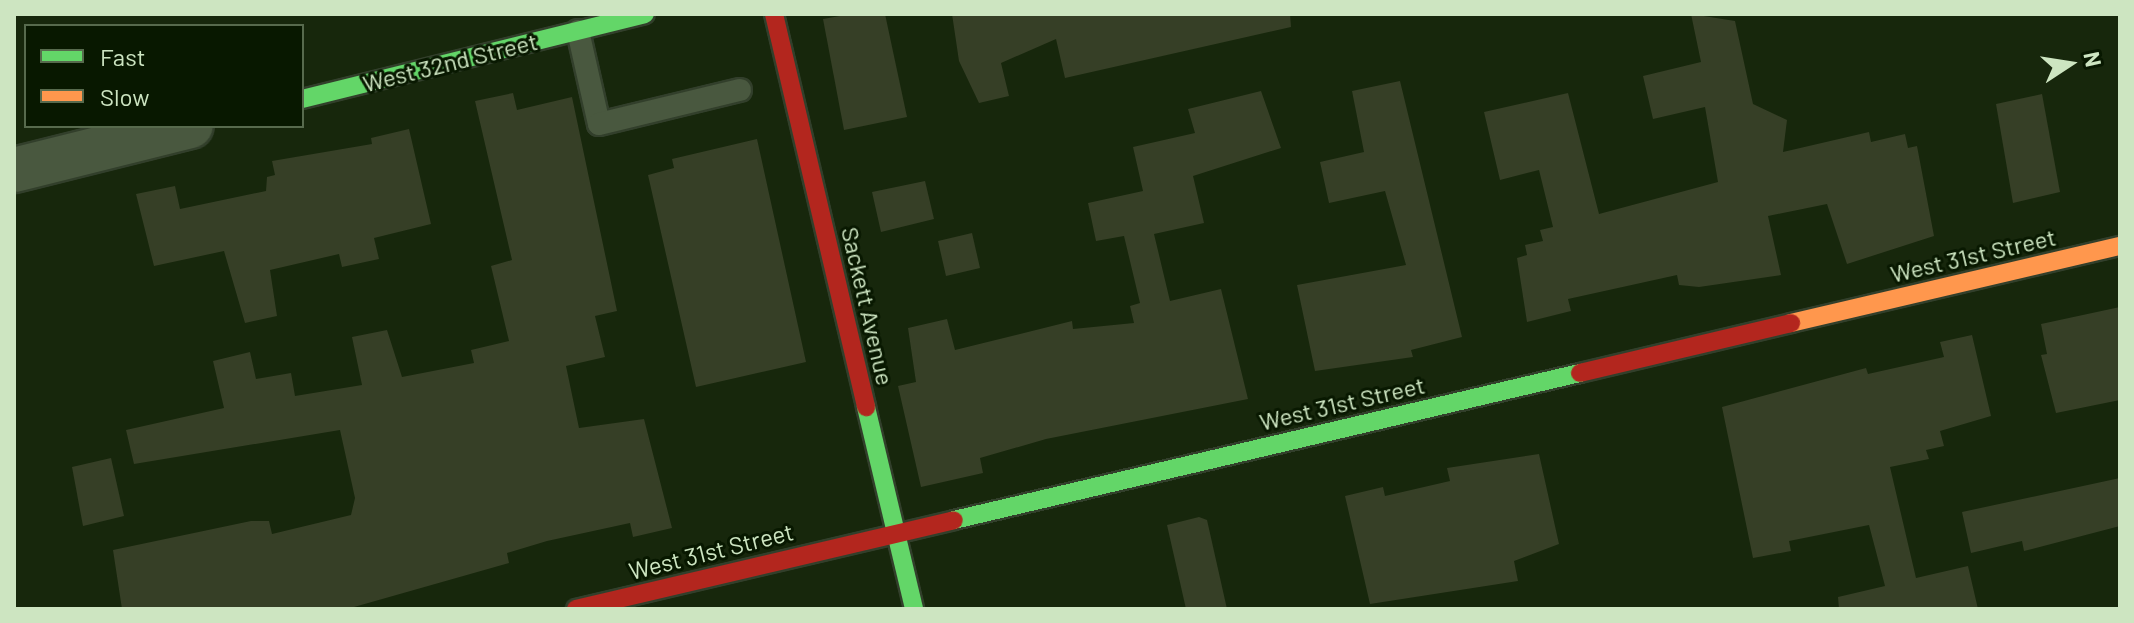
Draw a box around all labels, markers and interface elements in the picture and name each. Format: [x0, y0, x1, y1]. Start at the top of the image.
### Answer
legend [24, 24, 304, 128]
north arrow [2030, 24, 2110, 104]
street label: West 32nd Street [360, 26, 540, 98]
text: Fast [100, 42, 145, 71]
text: N [2079, 49, 2108, 69]
text: Slow [100, 82, 149, 111]
street label: West 31st Street [1888, 222, 2058, 288]
street label: Sackett Avenue [836, 224, 900, 388]
street label: West 31st Street [1257, 370, 1427, 436]
street label: West 31st Street [626, 517, 796, 585]

